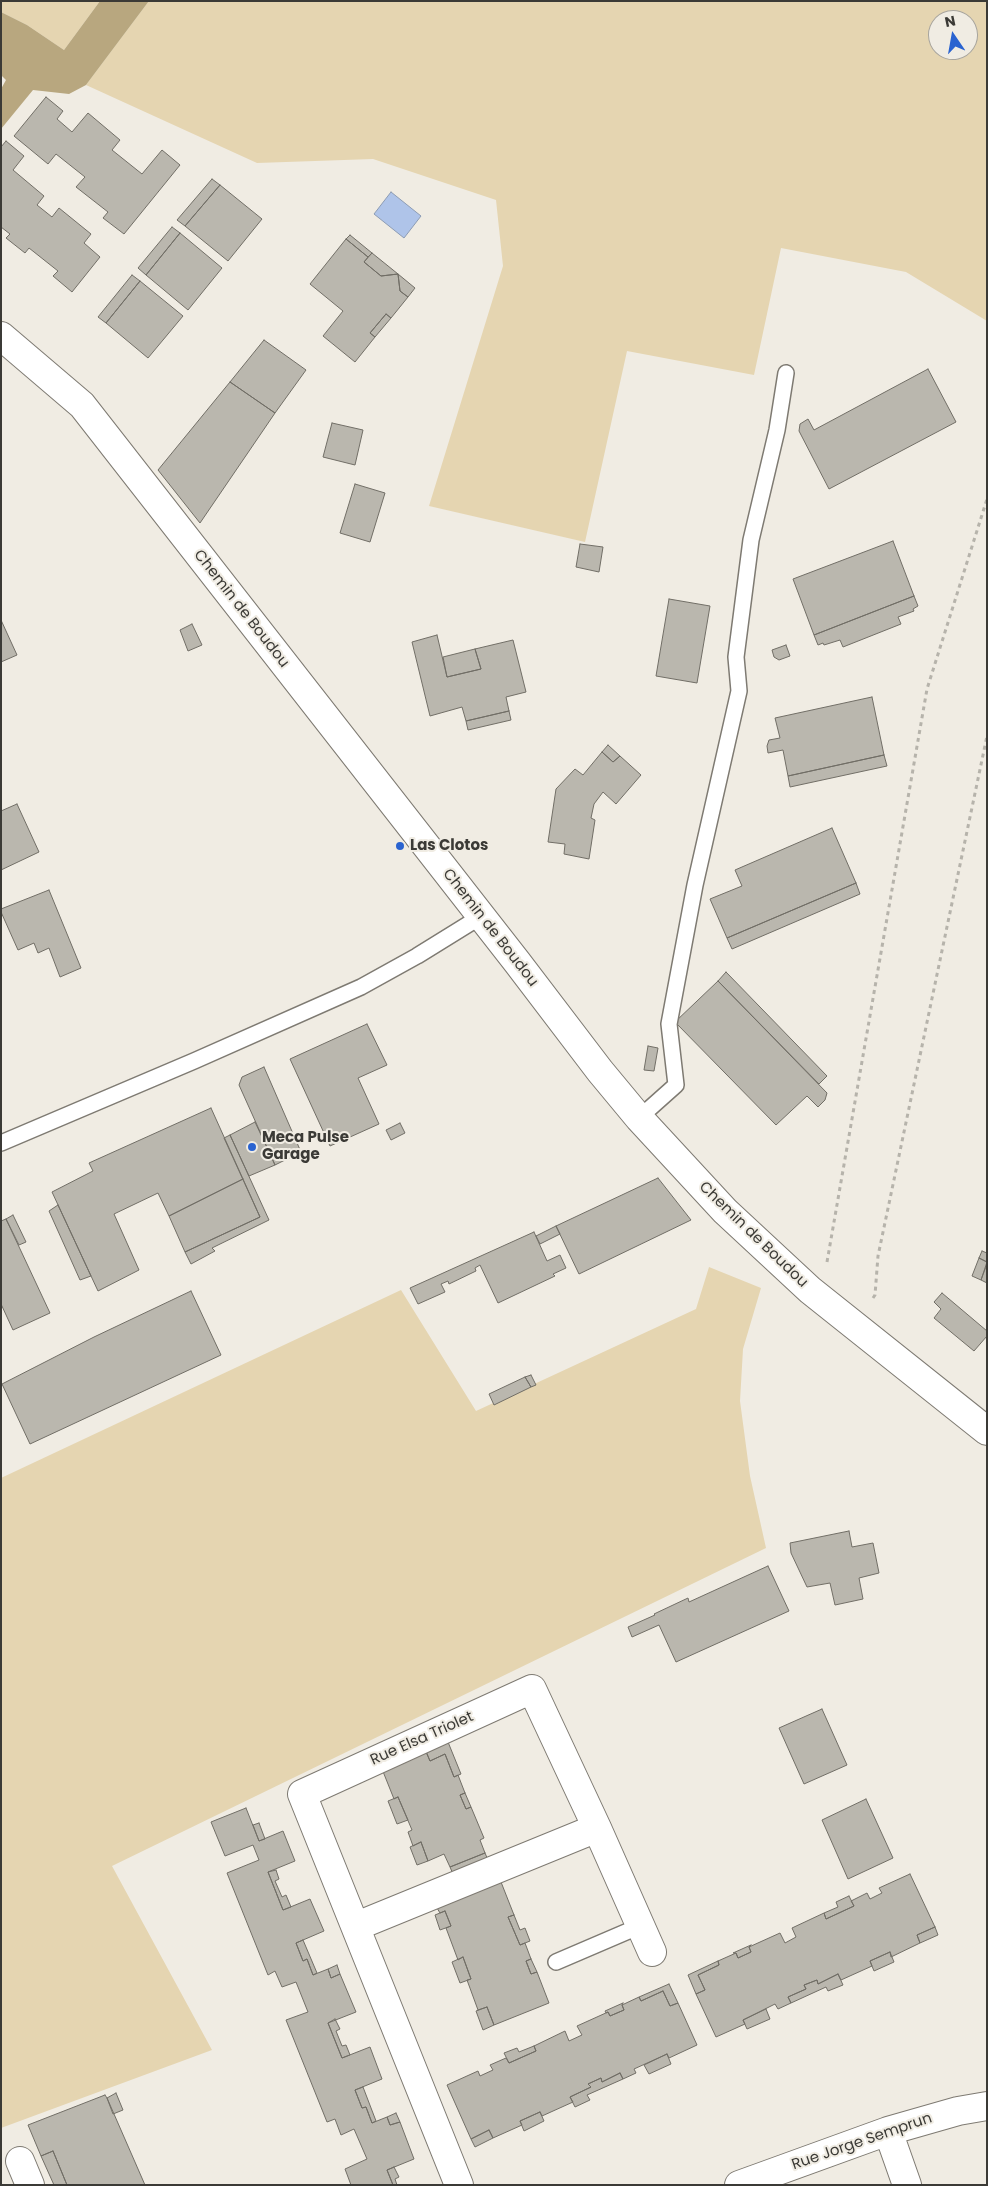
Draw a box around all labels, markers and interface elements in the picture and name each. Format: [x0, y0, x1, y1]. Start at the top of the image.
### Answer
north arrow [928, 10, 978, 60]
text: N [943, 10, 957, 32]
street label: Chemin de Boudou [189, 547, 293, 671]
place label: Las Clotos [410, 837, 488, 855]
marker: Las Clotos [394, 840, 406, 852]
street label: Chemin de Boudou [438, 866, 542, 990]
place label: Meca Pulse Garage [262, 1129, 349, 1164]
marker: Meca Pulse Garage [246, 1141, 258, 1153]
street label: Chemin de Boudou [695, 1178, 811, 1292]
street label: Rue Elsa Triolet [368, 1708, 476, 1770]
street label: Rue Jorge Semprun [790, 2110, 934, 2174]

